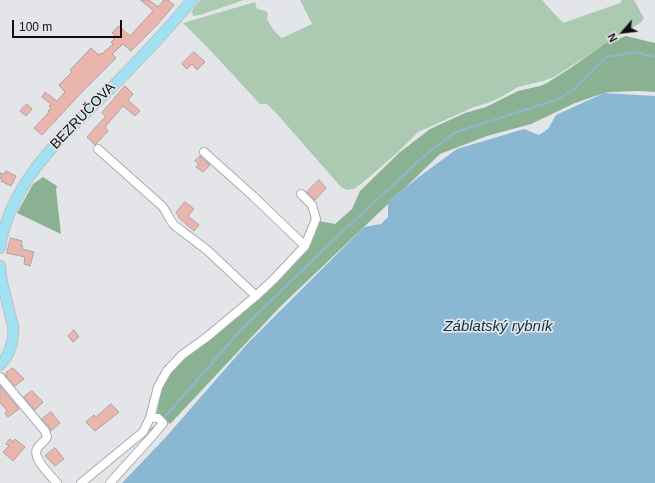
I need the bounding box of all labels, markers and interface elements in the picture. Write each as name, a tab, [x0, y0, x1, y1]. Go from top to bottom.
scale bar	[14, 12, 124, 38]
north arrow	[603, 12, 643, 52]
text: 100 m	[19, 20, 52, 34]
text: N	[605, 31, 620, 44]
street label: BEZRUČOVA	[47, 79, 119, 153]
water label: Záblatský rybník	[443, 318, 553, 336]

